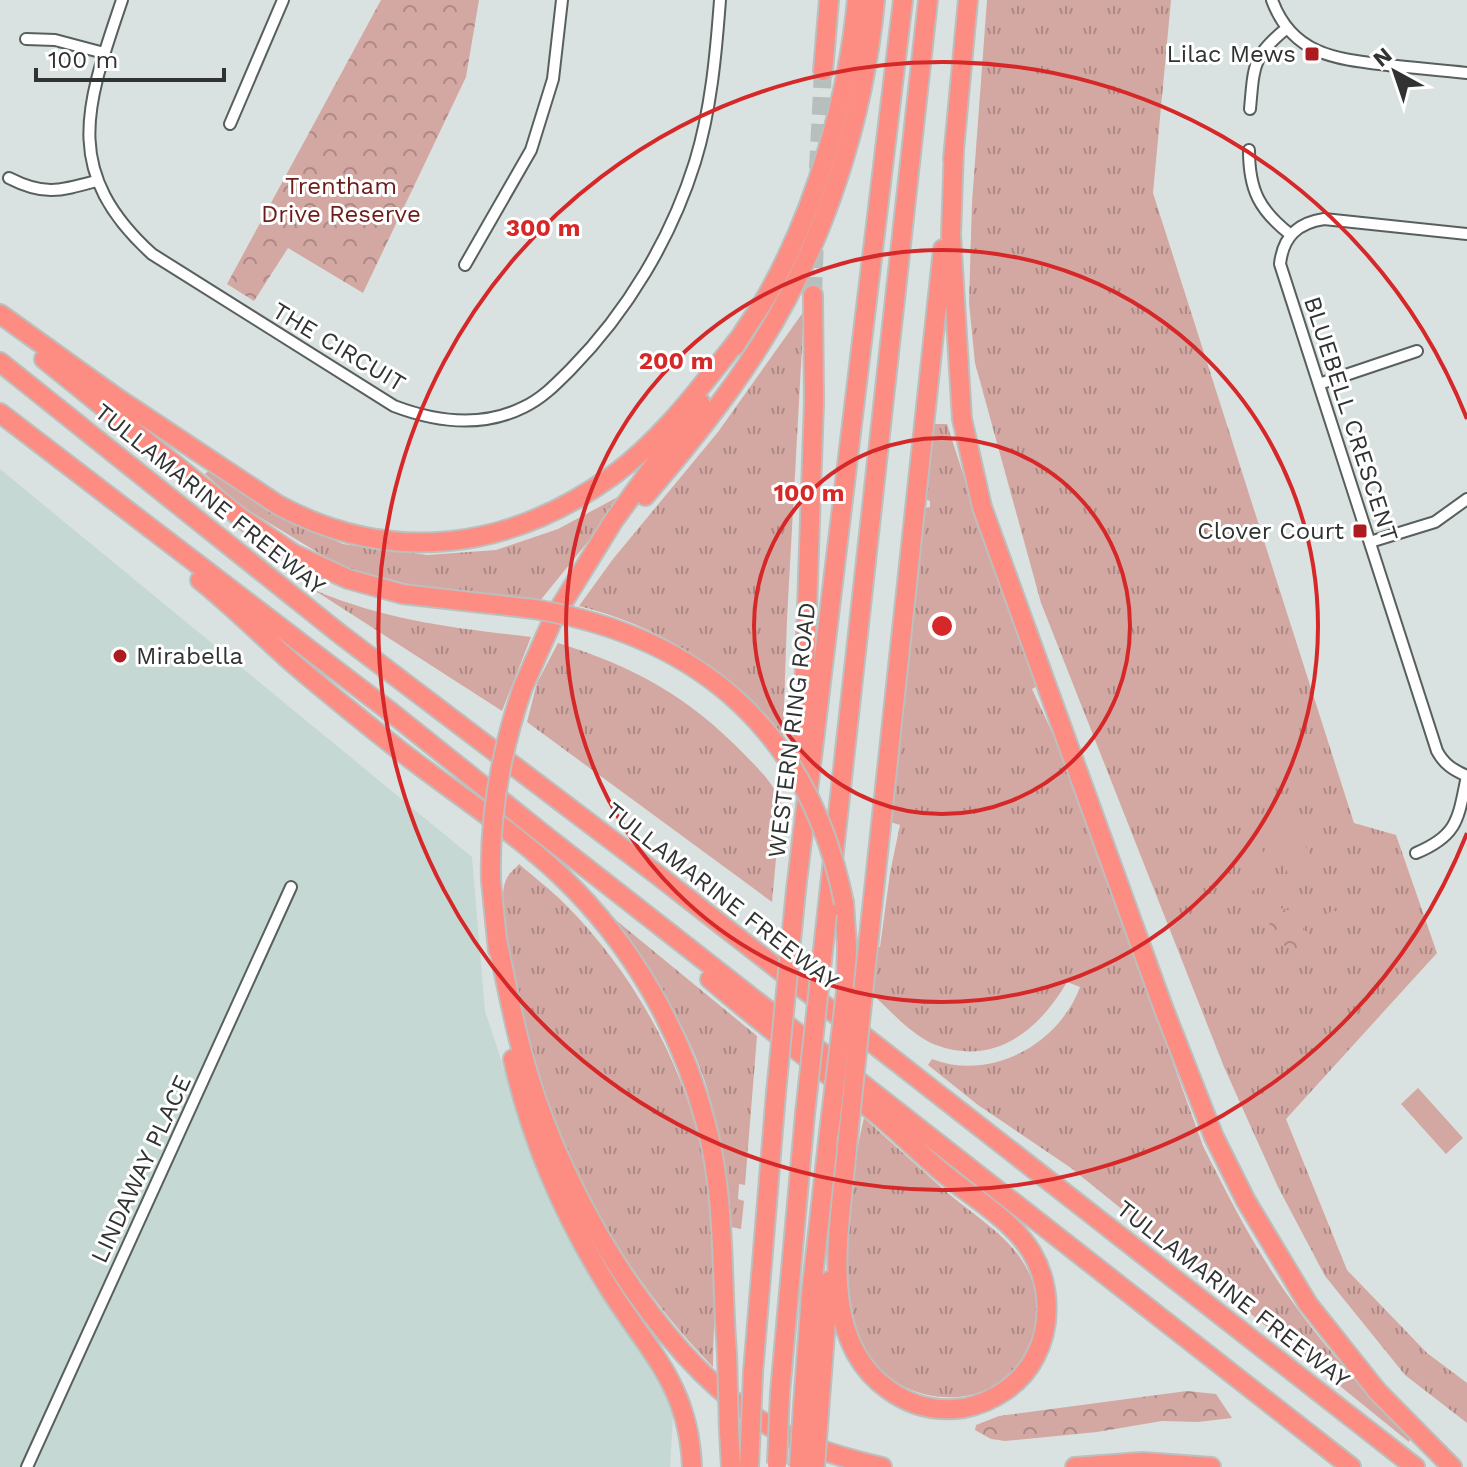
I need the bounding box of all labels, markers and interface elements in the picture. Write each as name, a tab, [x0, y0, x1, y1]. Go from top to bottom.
scale bar	[36, 32, 224, 82]
north arrow	[1355, 32, 1435, 112]
place label: Lilac Mews	[1166, 40, 1296, 68]
text: N	[1368, 42, 1397, 72]
marker: Lilac Mews	[1303, 45, 1321, 63]
text: 100 m	[48, 46, 118, 74]
park label: Trentham Drive Reserve	[261, 172, 421, 228]
text: 300 m	[506, 214, 580, 242]
street label: BLUEBELL CRESCENT	[1298, 293, 1404, 545]
street label: THE CIRCUIT	[267, 296, 411, 398]
text: 200 m	[639, 347, 713, 375]
street label: TULLAMARINE FREEWAY	[89, 398, 331, 601]
text: 100 m	[774, 479, 844, 507]
place label: Clover Court	[1197, 517, 1344, 545]
marker: Clover Court	[1351, 522, 1369, 540]
street label: WESTERN RING ROAD	[762, 601, 822, 859]
centre of rings	[928, 612, 956, 640]
place label: Mirabella	[136, 642, 243, 670]
marker: Mirabella	[111, 647, 129, 665]
street label: TULLAMARINE FREEWAY	[600, 796, 844, 996]
street label: LINDAWAY PLACE	[85, 1071, 197, 1267]
street label: TULLAMARINE FREEWAY	[1111, 1194, 1355, 1394]

